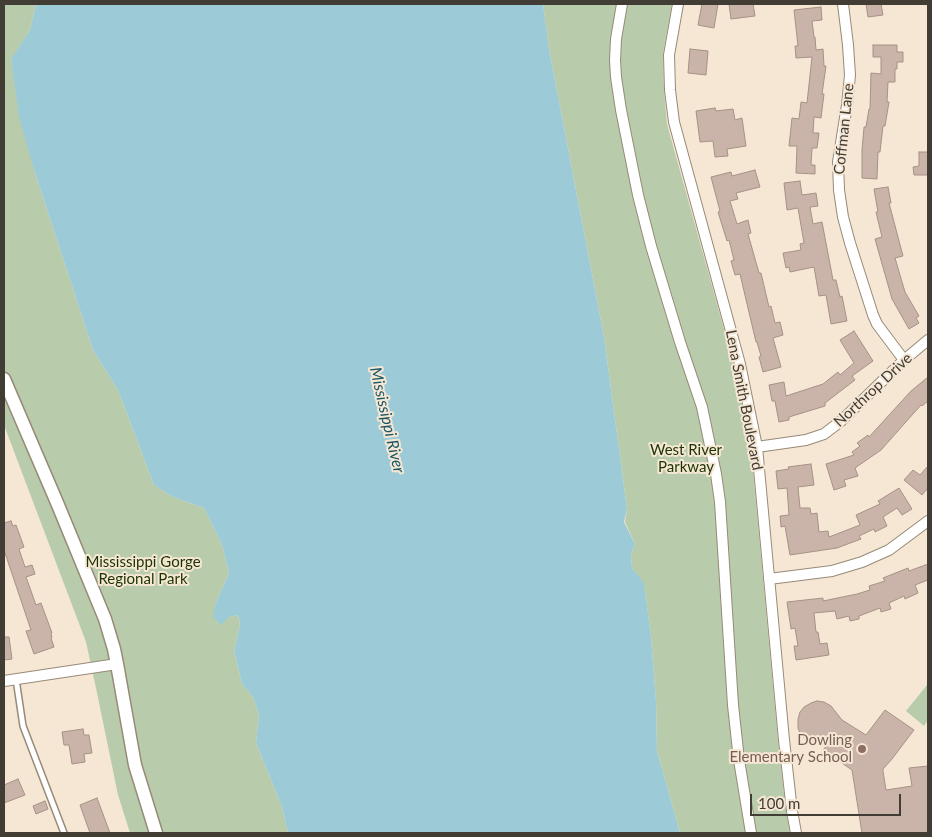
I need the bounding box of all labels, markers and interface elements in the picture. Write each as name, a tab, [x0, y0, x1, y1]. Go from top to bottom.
street label: Coffman Lane	[830, 82, 858, 176]
street label: Lena Smith Boulevard	[722, 328, 766, 472]
street label: Northrop Drive	[830, 349, 916, 431]
water label: Mississippi River	[365, 365, 409, 475]
park label: West River Parkway	[650, 441, 722, 476]
park label: Mississippi Gorge Regional Park	[85, 553, 201, 588]
place label: Dowling Elementary School	[729, 731, 852, 766]
marker: Dowling Elementary School	[856, 743, 868, 755]
scale bar	[752, 784, 903, 816]
text: 100 m	[758, 794, 800, 812]

